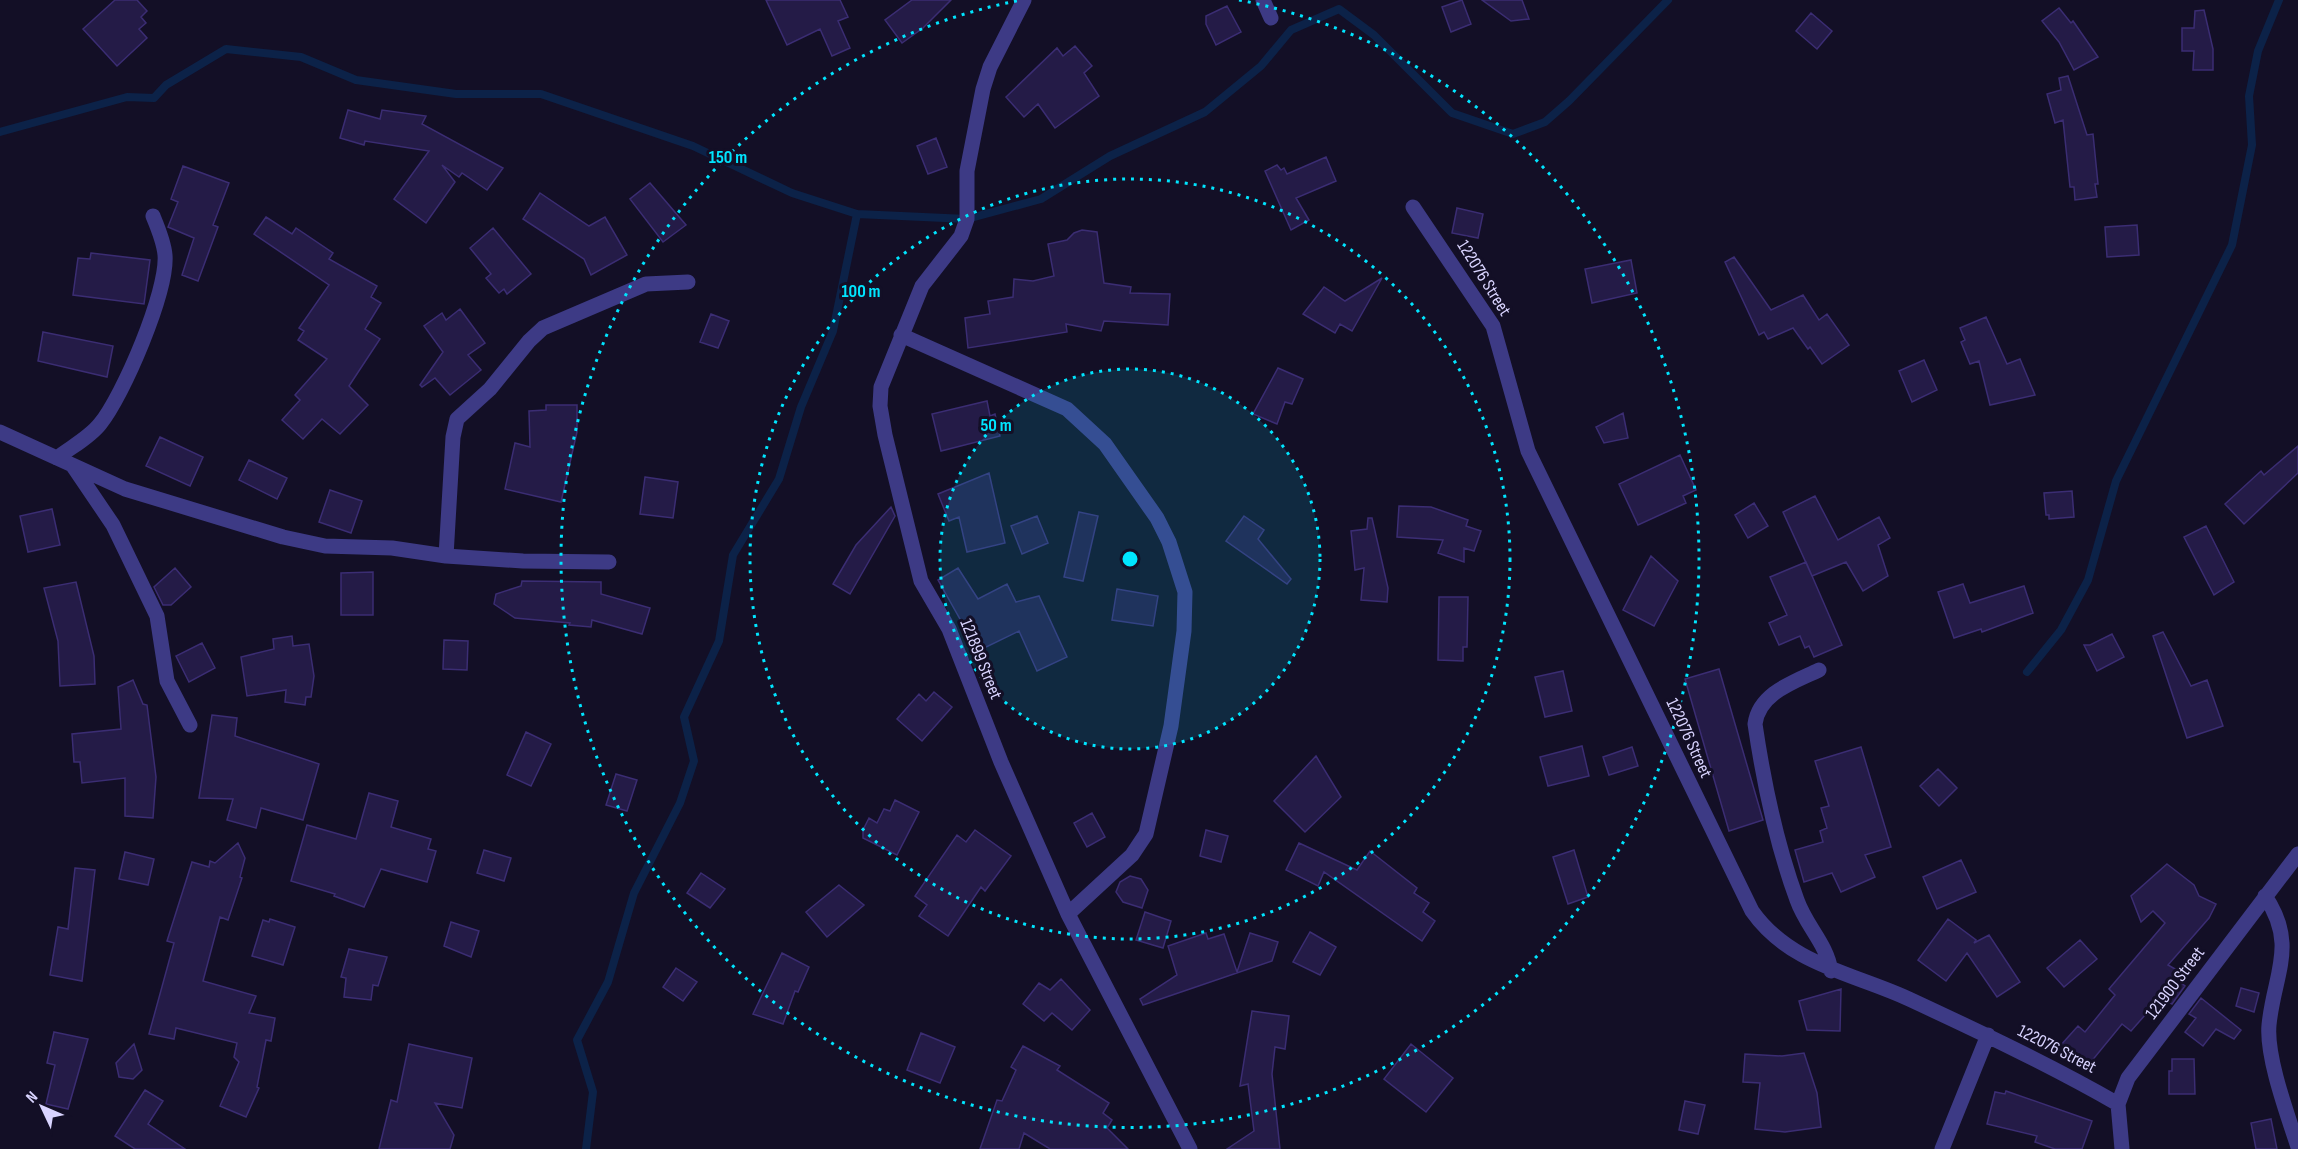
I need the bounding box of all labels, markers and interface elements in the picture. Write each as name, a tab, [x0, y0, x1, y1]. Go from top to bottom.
text: 150 m	[709, 147, 747, 168]
street label: 122076 Street	[1453, 236, 1516, 320]
text: 100 m	[842, 281, 881, 302]
text: 50 m	[980, 415, 1012, 436]
centre of rings	[1120, 549, 1140, 569]
street label: 121899 Street	[955, 616, 1007, 703]
street label: 122076 Street	[1661, 695, 1717, 782]
street label: 121900 Street	[2141, 942, 2209, 1023]
street label: 122076 Street	[2014, 1020, 2100, 1078]
north arrow	[12, 1077, 72, 1137]
text: N	[22, 1088, 42, 1107]

